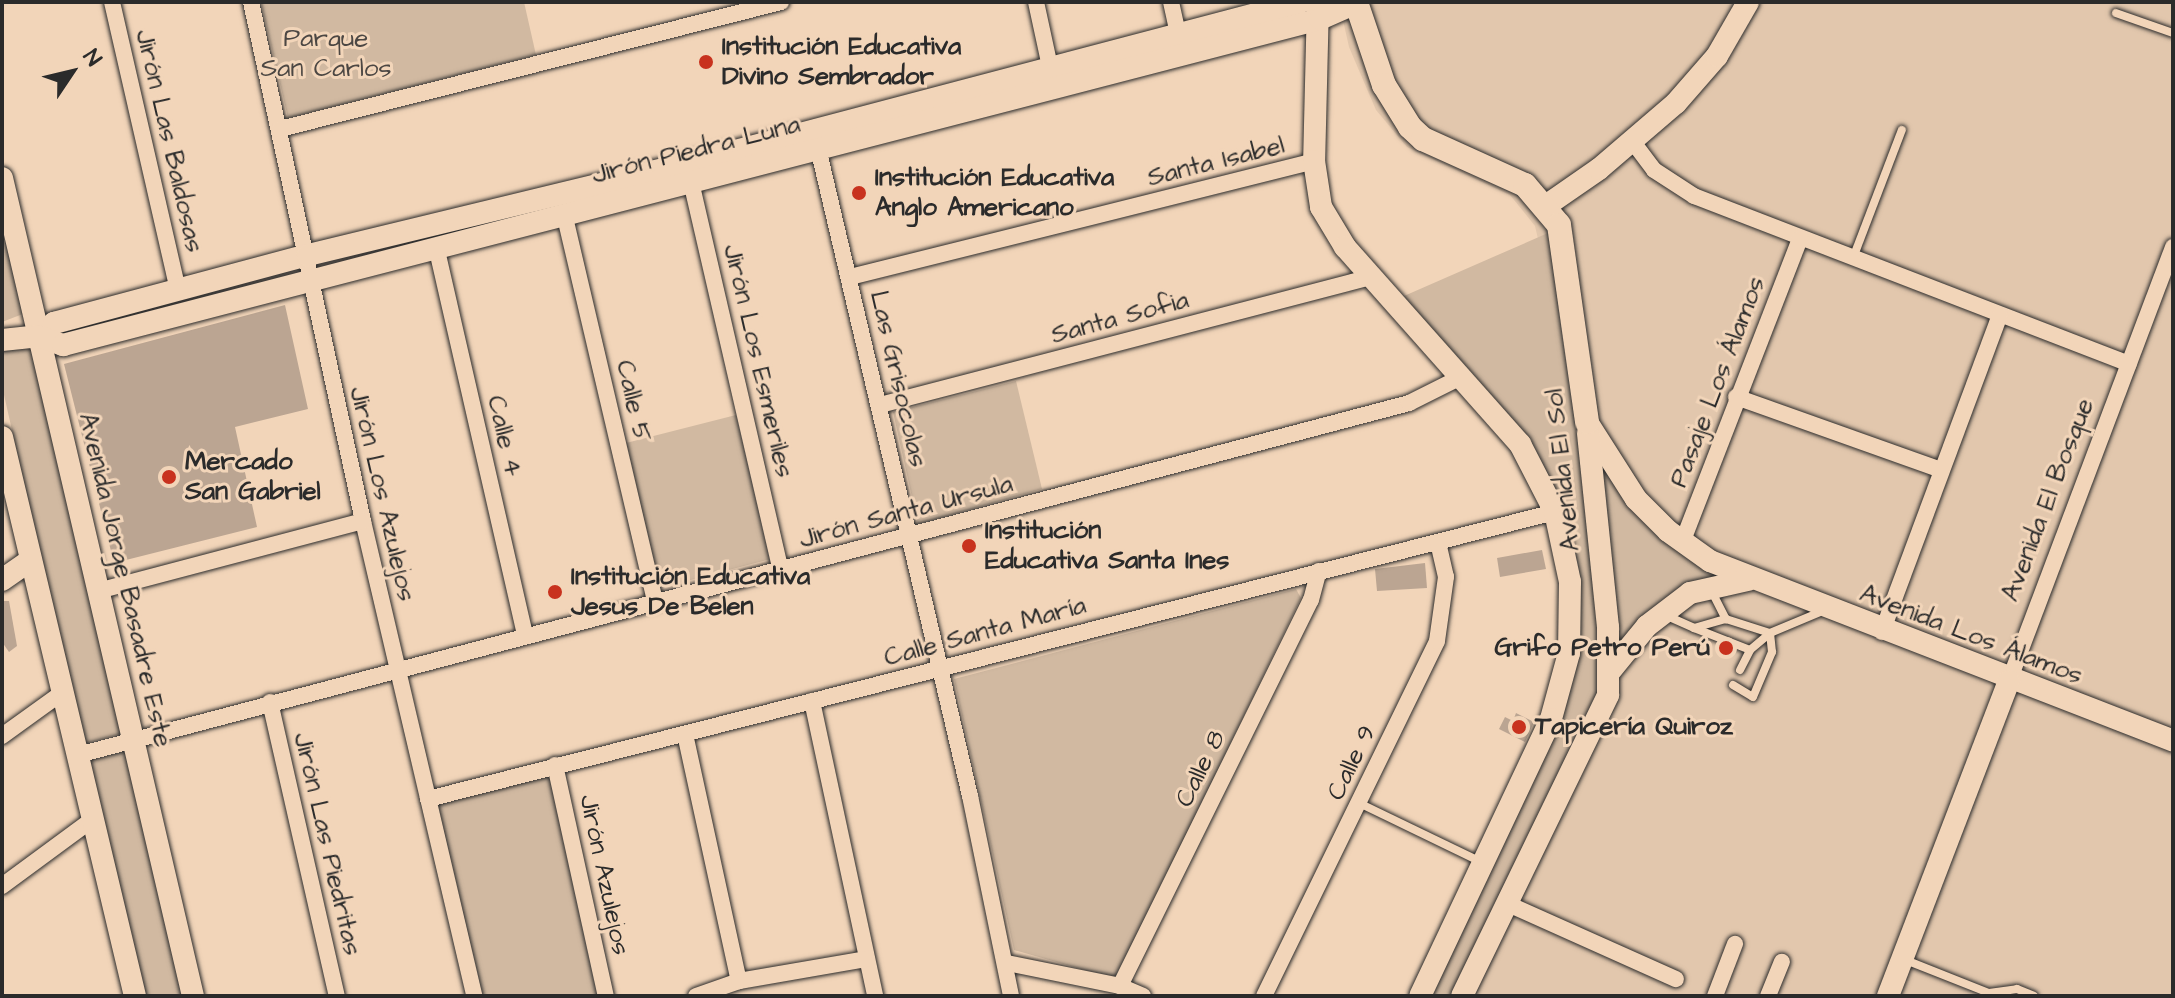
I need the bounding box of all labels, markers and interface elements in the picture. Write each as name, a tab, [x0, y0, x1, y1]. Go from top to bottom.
park label: Parque San Carlos	[260, 23, 392, 84]
street label: Jirón Las Baldosas	[128, 26, 210, 256]
place label: Institución Educativa Divino Sembrador	[722, 31, 961, 92]
north arrow	[32, 32, 112, 112]
text: N	[75, 43, 109, 72]
marker: Institución Educativa Divino Sembrador	[697, 53, 715, 71]
street label: Jirón Piedra Luna	[589, 109, 803, 191]
street label: Santa Isabel	[1144, 130, 1288, 194]
place label: Institución Educativa Anglo Americano	[875, 162, 1114, 224]
marker: Institución Educativa Anglo Americano	[850, 184, 868, 202]
street label: Jirón Los Esmeriles	[716, 241, 800, 481]
street label: Pasaje Los Álamos	[1663, 272, 1773, 492]
street label: Santa Sofia	[1048, 285, 1192, 351]
street label: Las Grisocolas	[863, 288, 933, 470]
street label: Calle 5	[608, 357, 658, 445]
street label: Jirón Los Azulejos	[342, 384, 422, 604]
street label: Avenida El Sol	[1539, 387, 1587, 553]
street label: Calle 4	[480, 393, 528, 479]
street label: Avenida El Bosque	[1995, 394, 2101, 606]
street label: Avenida Jorge Basadre Este	[71, 410, 179, 750]
place label: Mercado San Gabriel	[185, 446, 321, 508]
marker: Mercado San Gabriel	[160, 468, 178, 486]
street label: Jirón Santa Ursula	[796, 469, 1016, 555]
place label: Institución Educativa Santa Ines	[985, 515, 1229, 576]
marker: Institución Educativa Santa Ines	[960, 537, 978, 555]
place label: Institución Educativa Jesus De Belen	[571, 561, 810, 622]
street label: Avenida Los Álamos	[1855, 578, 2087, 692]
marker: Institución Educativa Jesus De Belen	[546, 583, 564, 601]
street label: Calle Santa María	[881, 590, 1089, 674]
place label: Grifo Petro Perú	[1495, 632, 1710, 664]
marker: Grifo Petro Perú	[1717, 639, 1735, 657]
place label: Tapicería Quiroz	[1535, 711, 1733, 743]
marker: Tapicería Quiroz	[1510, 718, 1528, 736]
street label: Calle 9	[1321, 721, 1383, 805]
street label: Calle 8	[1169, 726, 1233, 812]
street label: Jirón Las Piedritas	[286, 730, 368, 958]
street label: Jirón Azulejos	[572, 792, 636, 958]

